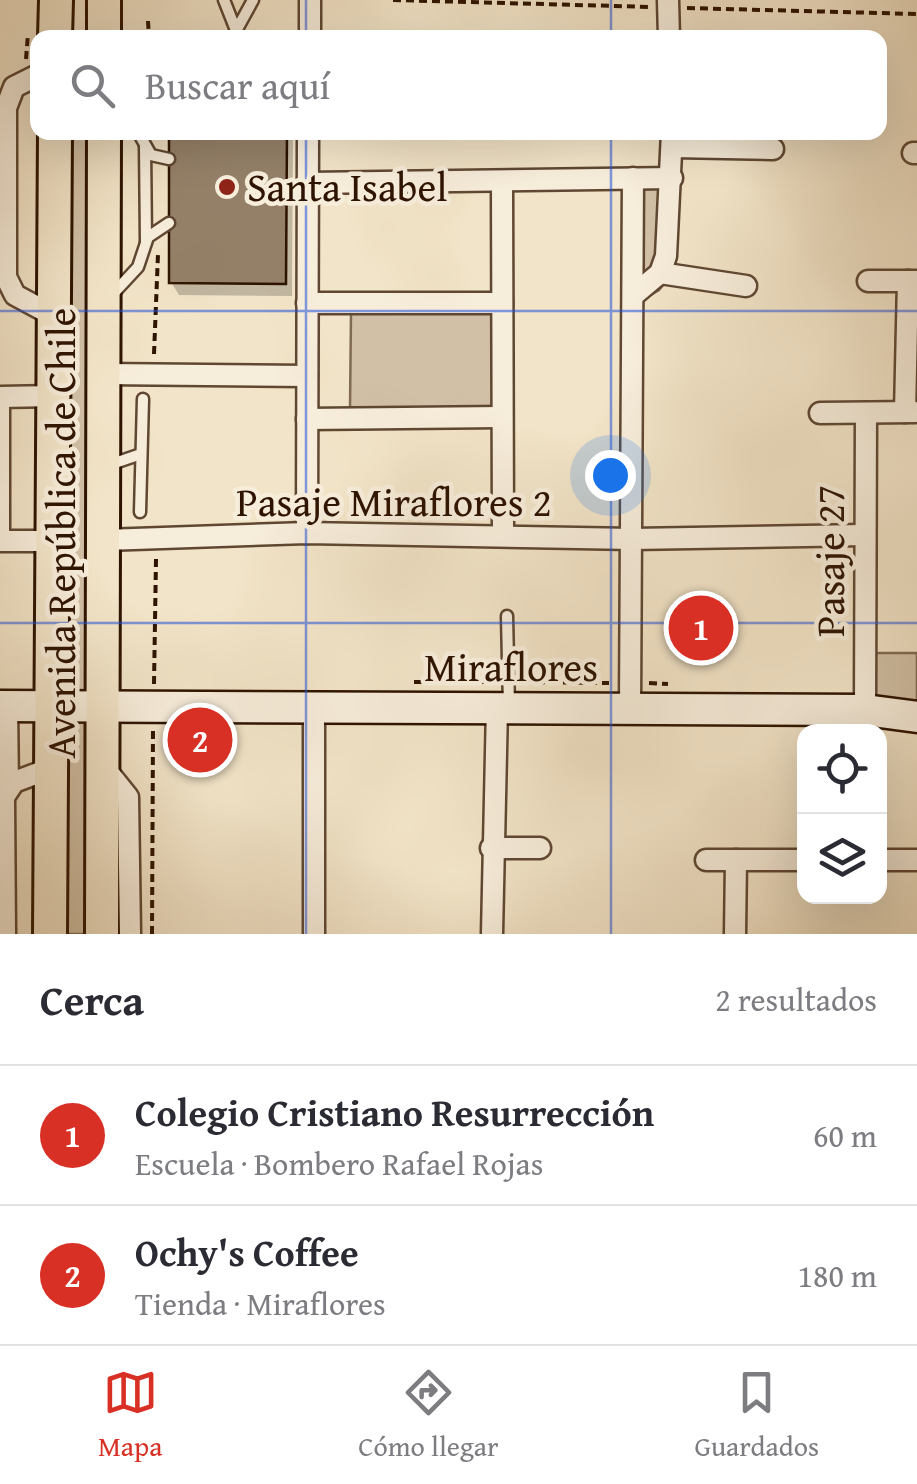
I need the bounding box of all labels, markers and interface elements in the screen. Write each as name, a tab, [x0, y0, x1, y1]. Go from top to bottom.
search box	[30, 30, 887, 140]
text: Buscar aquí	[145, 57, 330, 113]
icon: search	[65, 58, 120, 113]
place label: Santa Isabel	[247, 157, 448, 216]
marker: Santa Isabel	[216, 176, 238, 198]
street label: Avenida República de Chile	[31, 308, 90, 758]
your location	[585, 450, 636, 501]
street label: Pasaje Miraflores 2	[236, 472, 552, 531]
street label: Pasaje 27	[800, 485, 859, 637]
pin: 1	[668, 590, 734, 666]
street label: Miraflores	[424, 637, 598, 696]
pin: 2	[168, 702, 232, 778]
map controls	[797, 724, 887, 904]
button: locate	[797, 724, 887, 814]
button: layers	[797, 814, 887, 904]
text: Cerca	[40, 969, 144, 1030]
text: 2 resultados	[715, 976, 877, 1023]
text: Colegio Cristiano Resurrección	[135, 1084, 654, 1140]
text: 1	[64, 1112, 81, 1159]
text: 60 m	[813, 1112, 877, 1159]
text: Escuela · Bombero Rafael Rojas	[135, 1140, 543, 1187]
text: Ochy's Coffee	[135, 1224, 359, 1280]
text: 2	[64, 1252, 81, 1299]
text: 180 m	[798, 1252, 877, 1299]
text: Tienda · Miraflores	[135, 1280, 386, 1327]
tab: Mapa	[98, 1365, 162, 1466]
tab: Cómo llegar	[358, 1365, 499, 1466]
tab: Guardados	[694, 1365, 819, 1466]

